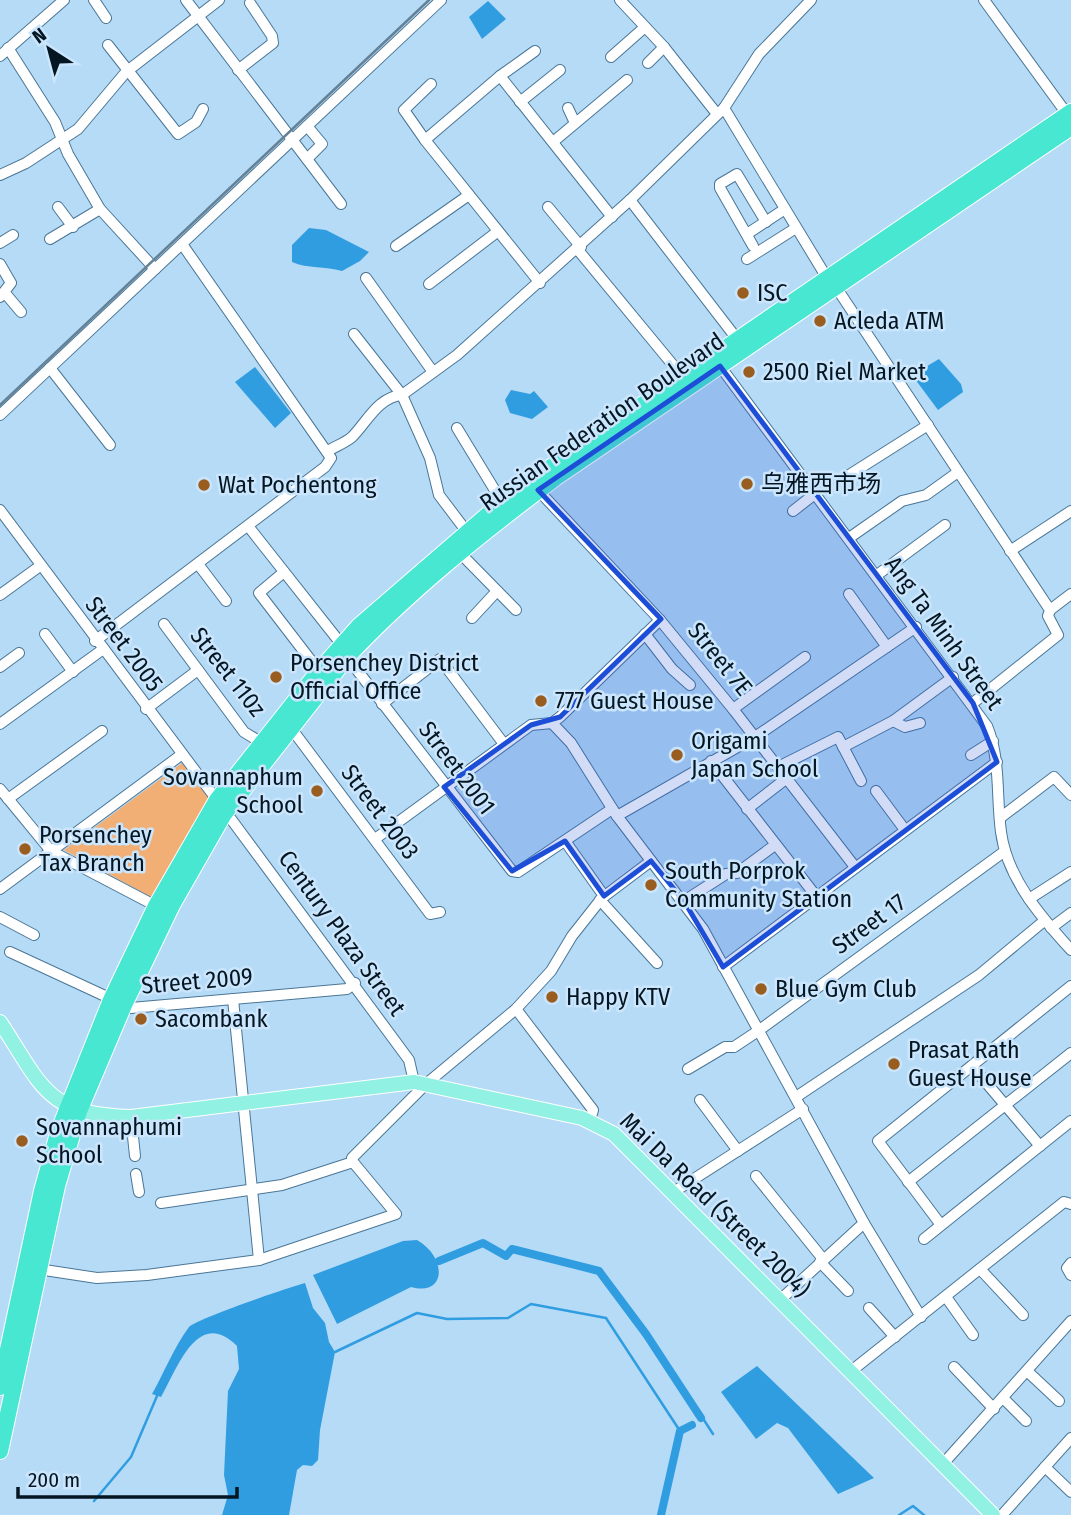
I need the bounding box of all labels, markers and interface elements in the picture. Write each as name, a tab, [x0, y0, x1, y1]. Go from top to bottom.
north arrow	[14, 14, 84, 84]
text: N	[28, 23, 51, 48]
place label: ISC	[757, 279, 787, 307]
marker: ISC	[735, 285, 751, 301]
place label: Acleda ATM	[834, 307, 944, 335]
marker: Acleda ATM	[812, 313, 828, 329]
street label: Russian Federation Boulevard	[475, 327, 729, 517]
place label: 2500 Riel Market	[763, 358, 926, 386]
marker: 2500 Riel Market	[741, 364, 757, 380]
place label: 乌雅西市场	[761, 470, 881, 498]
place label: Wat Pochentong	[218, 471, 377, 499]
marker: 乌雅西市场	[739, 476, 755, 492]
marker: Wat Pochentong	[196, 477, 212, 493]
street label: Ang Ta Minh Street	[879, 551, 1009, 715]
street label: Street 2005	[79, 591, 169, 697]
street label: Street 7E	[682, 617, 758, 701]
street label: Street 110z	[185, 622, 271, 722]
place label: Porsenchey District Official Office	[290, 649, 479, 705]
marker: Porsenchey District Official Office	[268, 669, 284, 685]
place label: 777 Guest House	[555, 687, 714, 715]
marker: 777 Guest House	[533, 693, 549, 709]
street label: Street 2001	[413, 716, 501, 820]
place label: Origami Japan School	[691, 727, 818, 783]
marker: Origami Japan School	[669, 747, 685, 763]
street label: Street 2003	[335, 759, 425, 865]
place label: Sovannaphum School	[163, 763, 303, 819]
marker: Sovannaphum School	[309, 783, 325, 799]
place label: Porsenchey Tax Branch	[39, 821, 152, 877]
marker: Porsenchey Tax Branch	[17, 841, 33, 857]
street label: Century Plaza Street	[273, 845, 411, 1021]
place label: South Porprok Community Station	[665, 857, 852, 913]
marker: South Porprok Community Station	[643, 877, 659, 893]
street label: Street 17	[827, 888, 911, 960]
street label: Street 2009	[140, 962, 254, 1000]
place label: Blue Gym Club	[775, 975, 917, 1003]
marker: Blue Gym Club	[753, 981, 769, 997]
place label: Happy KTV	[566, 983, 671, 1011]
marker: Happy KTV	[544, 989, 560, 1005]
place label: Sacombank	[155, 1005, 269, 1033]
marker: Sacombank	[133, 1011, 149, 1027]
place label: Prasat Rath Guest House	[908, 1036, 1032, 1092]
marker: Prasat Rath Guest House	[886, 1056, 902, 1072]
street label: Mai Da Road (Street 2004)	[614, 1107, 816, 1303]
place label: Sovannaphumi School	[36, 1113, 182, 1169]
marker: Sovannaphumi School	[14, 1133, 30, 1149]
scale bar	[18, 1456, 236, 1500]
text: 200 m	[28, 1467, 80, 1493]

